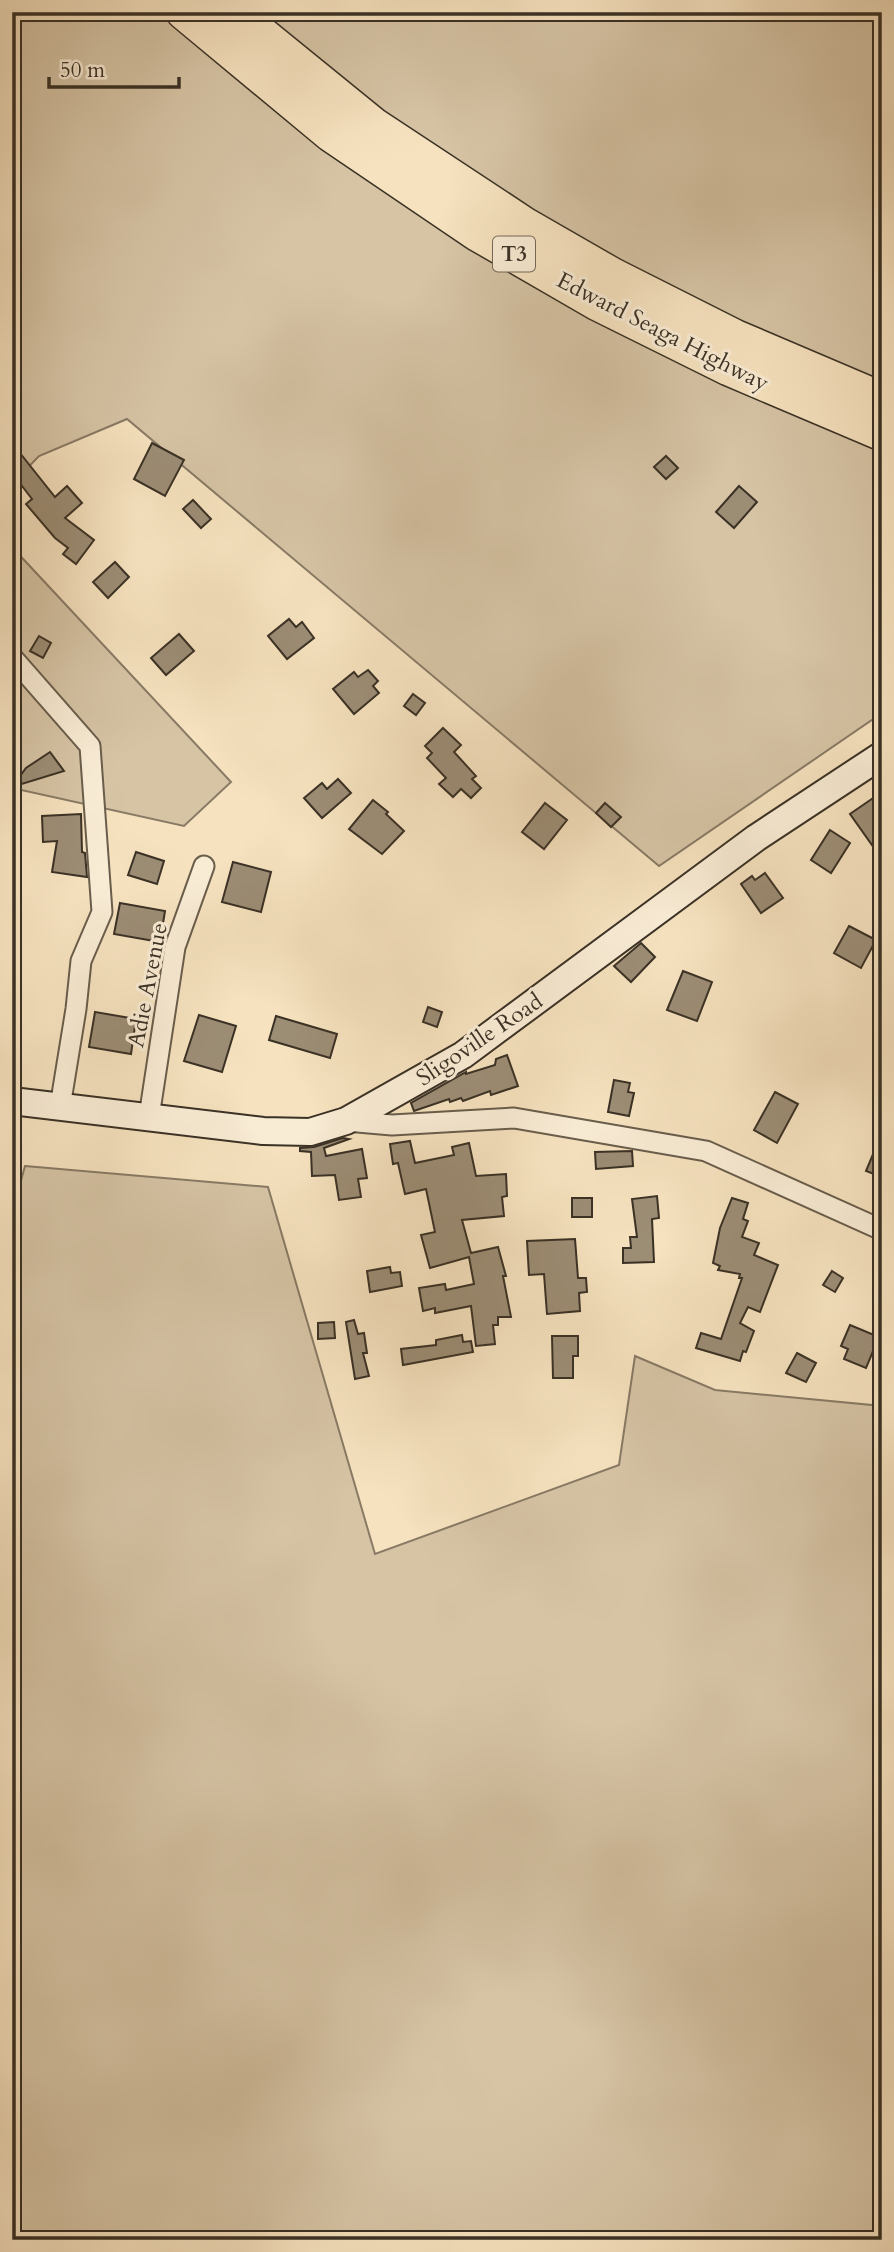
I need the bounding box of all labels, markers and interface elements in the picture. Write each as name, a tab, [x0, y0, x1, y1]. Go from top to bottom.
scale bar	[49, 46, 178, 90]
text: 50 m	[60, 56, 105, 85]
road number: T3	[493, 236, 535, 272]
street label: Edward Seaga Highway	[551, 264, 774, 398]
street label: Adie Avenue	[120, 920, 175, 1050]
street label: Sligoville Road	[410, 985, 549, 1093]

